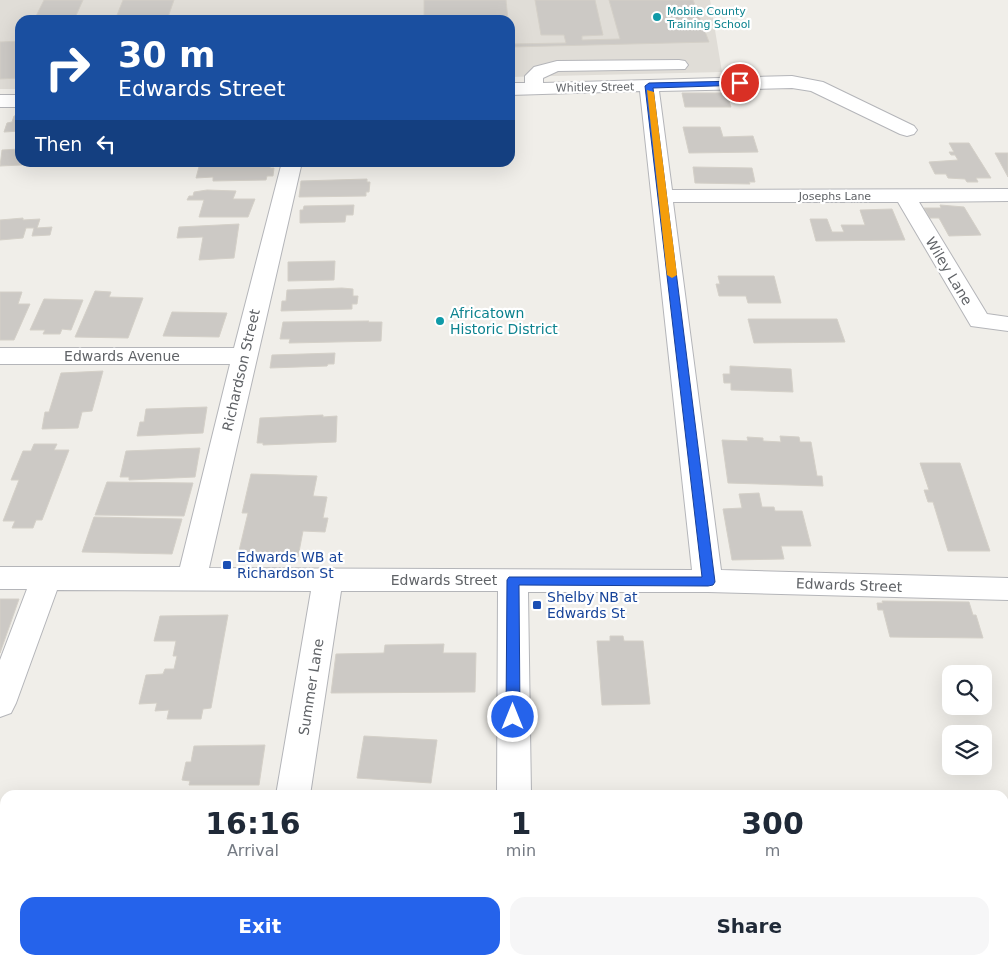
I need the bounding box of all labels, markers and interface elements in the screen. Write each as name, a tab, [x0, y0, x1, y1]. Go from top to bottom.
place label: Mobile County Training School	[666, 5, 750, 31]
marker: Mobile County Training School	[651, 11, 663, 23]
icon: right	[35, 35, 100, 100]
text: 30 m	[118, 35, 215, 75]
pin	[719, 62, 761, 104]
icon: arrive	[726, 69, 754, 97]
text: Edwards Street	[118, 76, 285, 101]
street label: Whitley Street	[556, 80, 635, 95]
icon: left	[92, 130, 120, 158]
text: Then	[35, 133, 82, 155]
street label: Josephs Lane	[798, 190, 871, 203]
street label: Wiley Lane	[922, 234, 976, 308]
place label: Africatown Historic District	[450, 305, 558, 337]
street label: Richardson Street	[219, 307, 263, 433]
marker: Africatown Historic District	[434, 315, 446, 327]
street label: Edwards Avenue	[64, 348, 180, 364]
place label: Edwards WB at Richardson St	[237, 549, 343, 581]
marker: Edwards WB at Richardson St	[221, 559, 233, 571]
street label: Edwards Street	[391, 572, 498, 588]
street label: Edwards Street	[796, 575, 903, 595]
place label: Shelby NB at Edwards St	[547, 589, 638, 621]
marker: Shelby NB at Edwards St	[531, 599, 543, 611]
street label: Summer Lane	[295, 637, 327, 737]
map controls	[942, 665, 992, 775]
button: search	[942, 665, 992, 715]
position arrow	[486, 690, 538, 742]
button: layers	[942, 725, 992, 775]
text: 16:16	[205, 806, 301, 841]
text: 1	[510, 806, 531, 841]
text: 300	[741, 806, 804, 841]
text: Arrival	[227, 841, 279, 860]
text: min	[506, 841, 536, 860]
text: m	[765, 841, 780, 860]
button: Exit	[20, 897, 500, 955]
button: Share	[510, 897, 989, 955]

